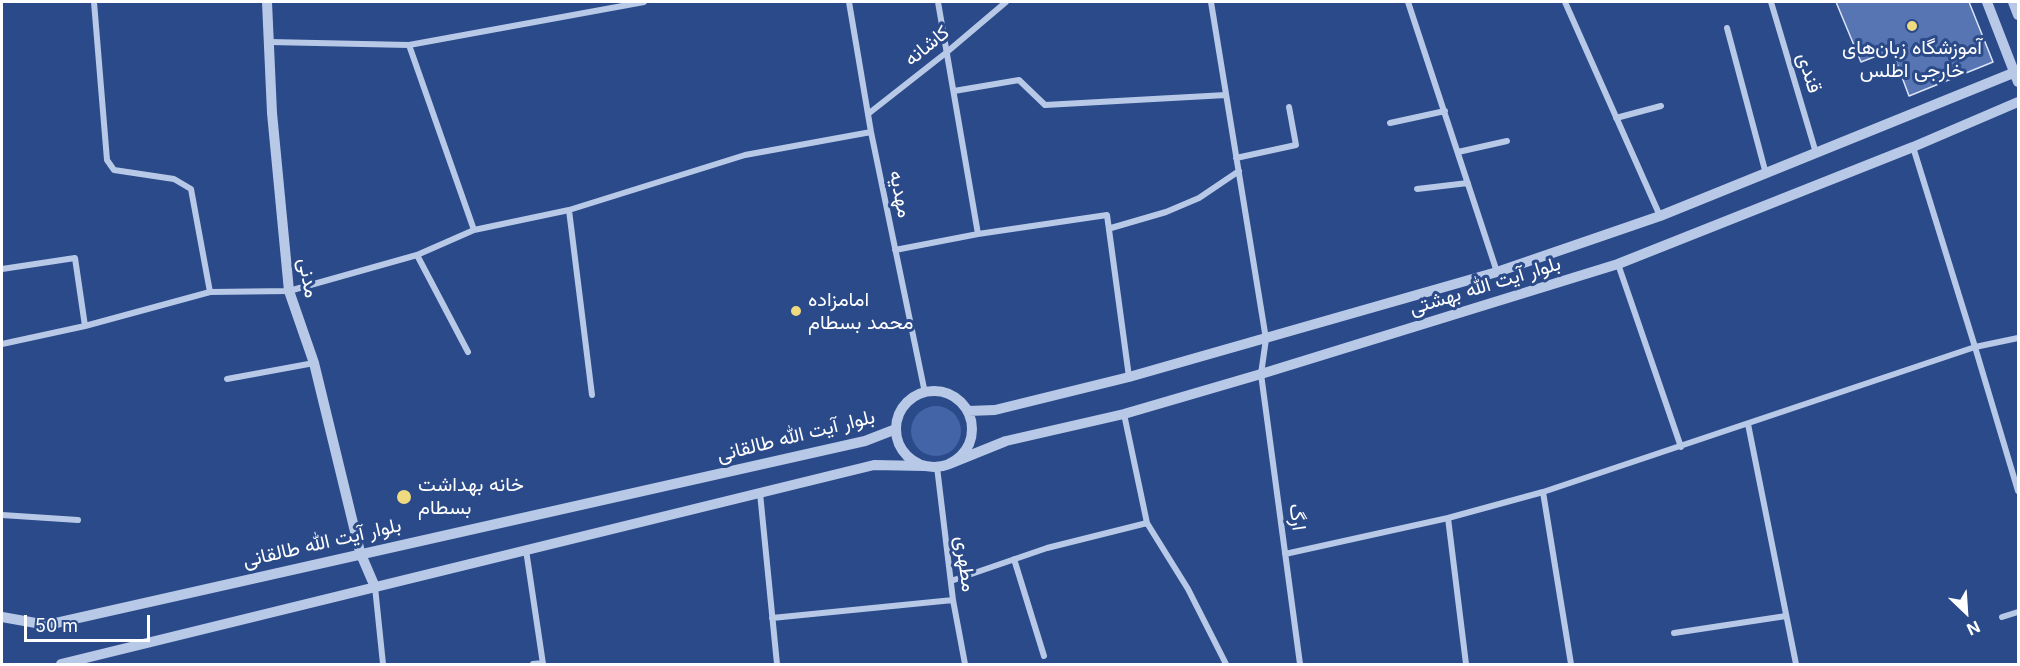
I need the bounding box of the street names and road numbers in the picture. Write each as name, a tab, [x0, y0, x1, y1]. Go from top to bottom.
street label: کاشانه	[900, 21, 954, 71]
street label: قندی	[1792, 50, 1826, 96]
street label: مهدیه	[884, 168, 916, 220]
street label: بلوار آیت الله بهشتی	[1406, 252, 1564, 320]
street label: مدنی	[293, 256, 323, 300]
street label: بلوار آیت الله طالقانی	[714, 405, 878, 467]
street label: ارگ	[1283, 502, 1311, 532]
street label: بلوار آیت الله طالقانی	[240, 513, 404, 573]
street label: مطهری	[950, 535, 980, 593]

